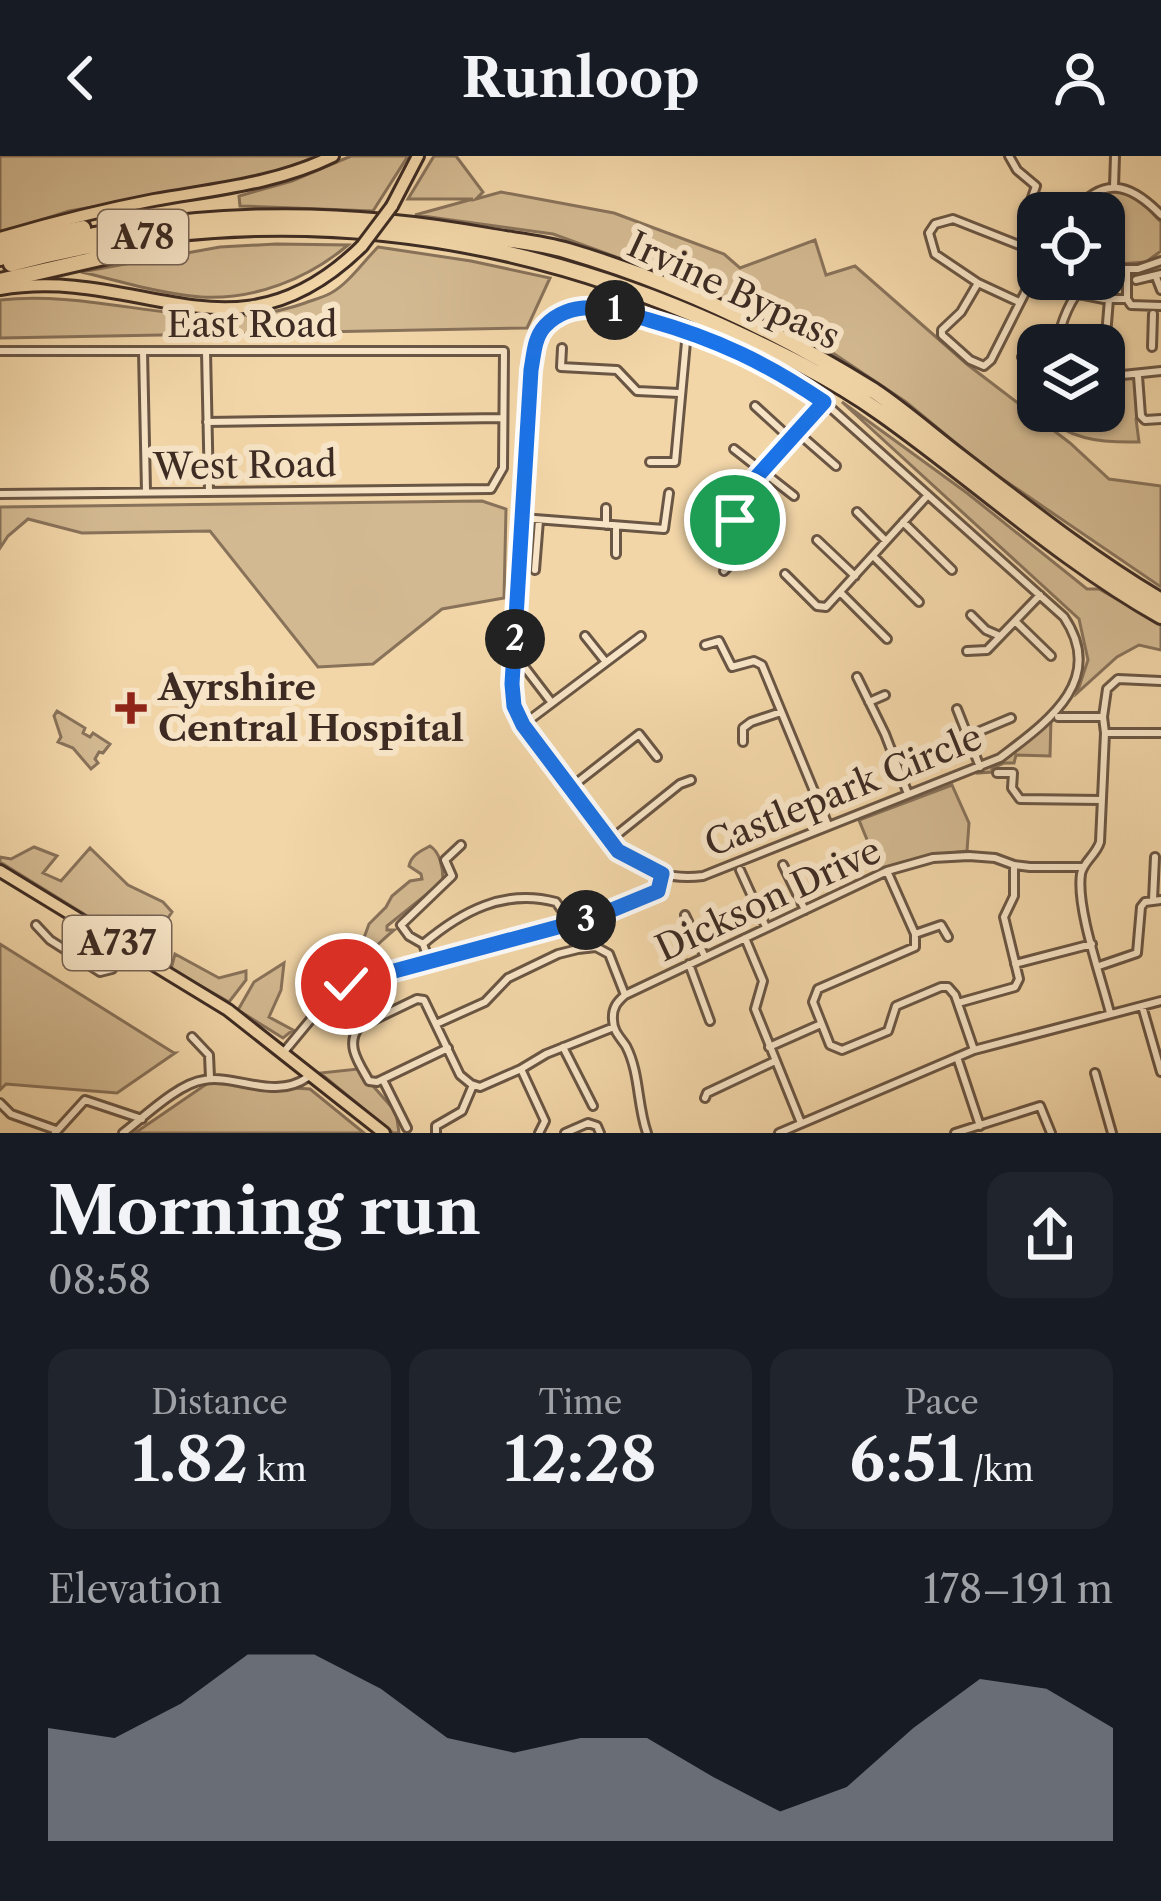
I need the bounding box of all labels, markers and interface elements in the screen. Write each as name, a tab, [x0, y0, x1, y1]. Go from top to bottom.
icon: back	[48, 45, 114, 111]
text: Runloop	[461, 45, 700, 111]
icon: person	[1047, 45, 1113, 111]
map controls	[1017, 192, 1125, 432]
button: locate	[1017, 192, 1125, 300]
road number: A78	[98, 210, 188, 264]
street label: Irvine Bypass	[621, 222, 847, 358]
pin: 1	[585, 280, 645, 340]
text: 1	[608, 289, 622, 330]
street label: East Road	[167, 302, 337, 346]
button: layers	[1017, 324, 1125, 432]
street label: West Road	[152, 441, 337, 489]
pin	[684, 469, 786, 571]
icon: arrive	[702, 487, 768, 553]
pin: 2	[485, 609, 545, 669]
text: 2	[505, 618, 525, 659]
place label: Ayrshire Central Hospital	[157, 665, 464, 750]
marker: Ayrshire Central Hospital	[115, 692, 147, 724]
street label: Castlepark Circle	[698, 714, 988, 866]
street label: Dickson Drive	[648, 828, 888, 970]
pin: 3	[556, 890, 616, 950]
text: 3	[577, 899, 595, 940]
road number: A737	[63, 916, 171, 970]
pin	[295, 933, 397, 1035]
icon: check	[313, 951, 379, 1017]
text: Morning run	[48, 1170, 481, 1251]
button: share	[987, 1172, 1113, 1298]
text: 08:58	[48, 1256, 151, 1304]
text: Distance	[151, 1382, 288, 1423]
text: Time	[539, 1382, 622, 1423]
text: Pace	[904, 1382, 979, 1423]
text: 1.82	[132, 1423, 248, 1497]
text: 12:28	[504, 1423, 657, 1497]
text: 6:51	[849, 1423, 963, 1497]
text: km	[248, 1449, 307, 1490]
text: /km	[963, 1449, 1034, 1490]
text: Elevation	[48, 1565, 222, 1613]
text: 178–191 m	[923, 1565, 1113, 1613]

